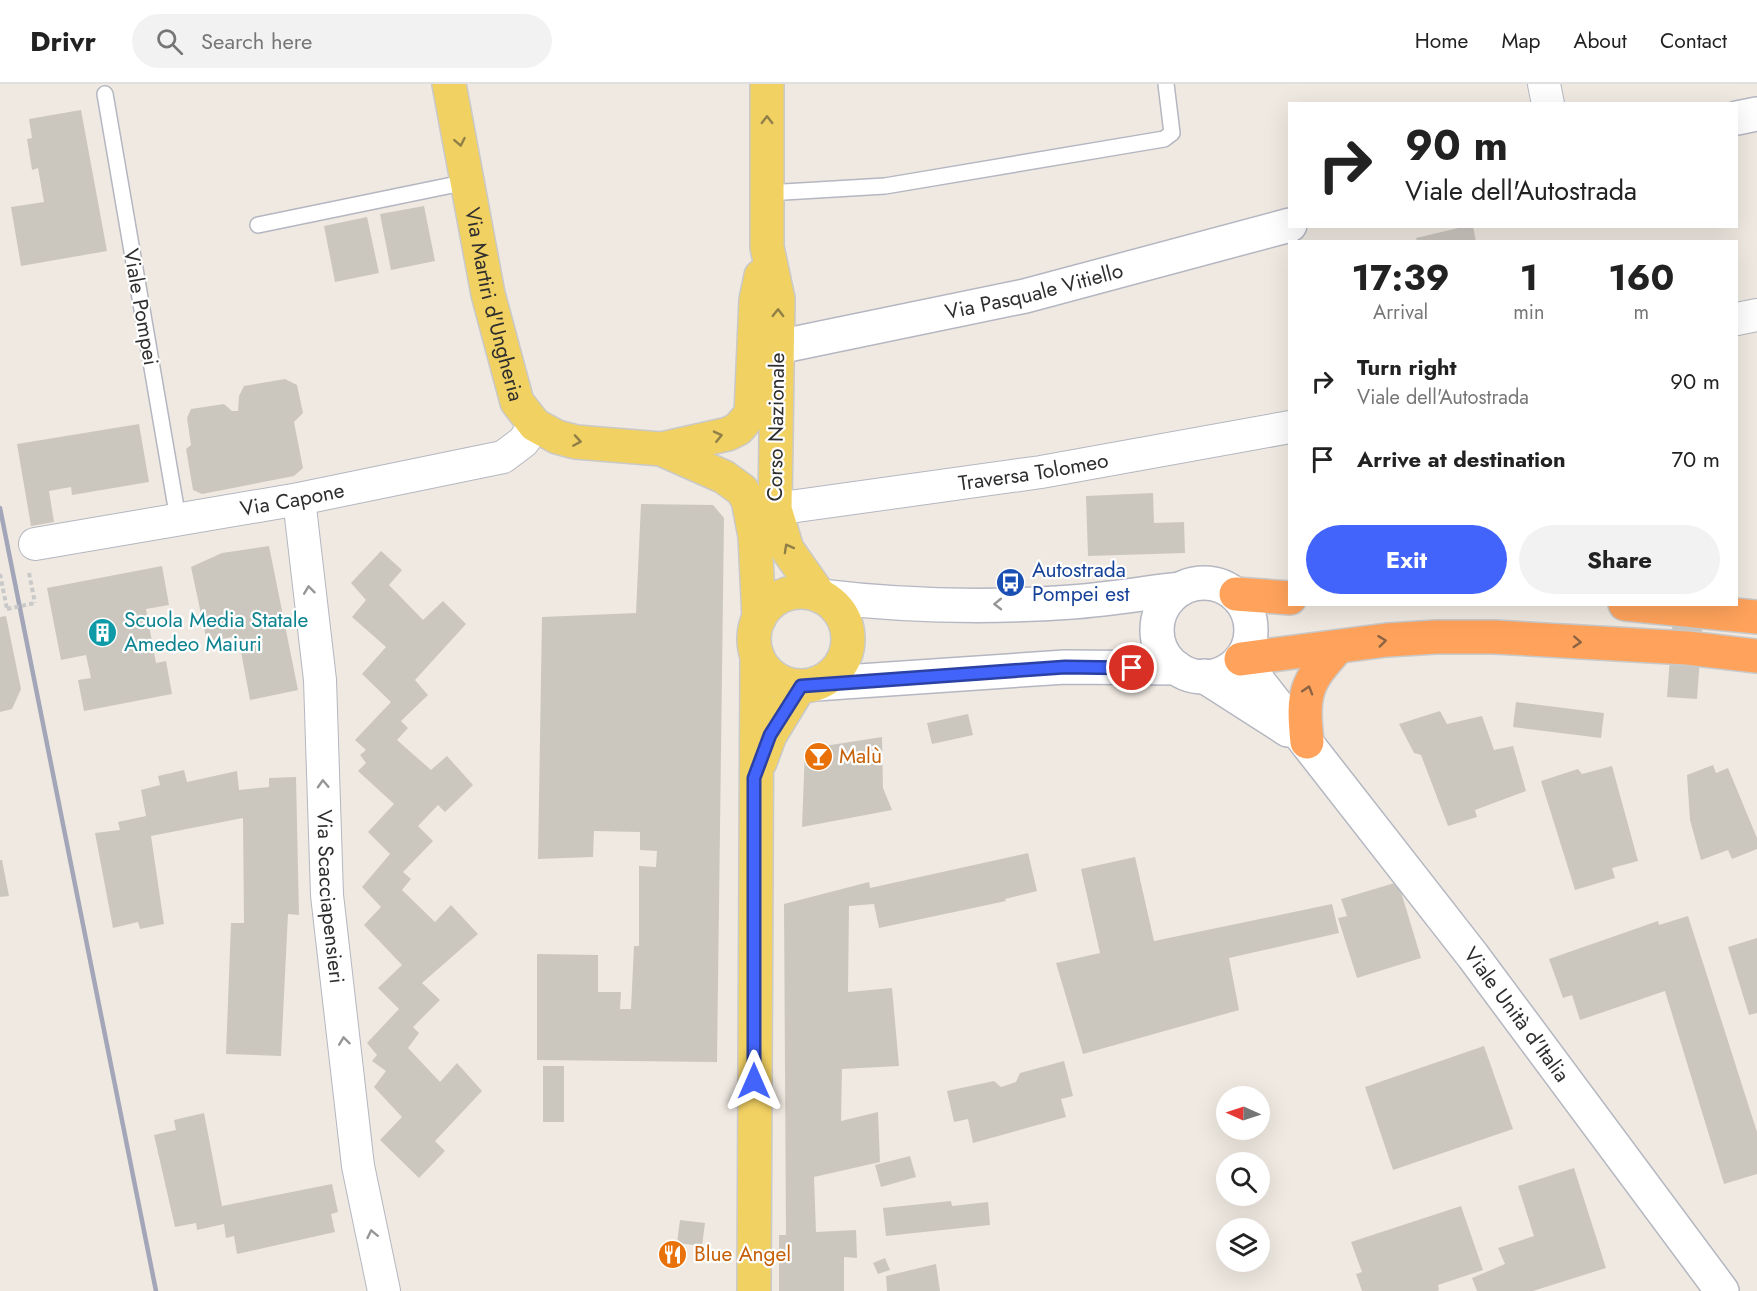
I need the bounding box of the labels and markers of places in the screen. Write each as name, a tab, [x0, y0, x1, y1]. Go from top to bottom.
place label: Autostrada Pompei est	[1032, 555, 1130, 609]
bus stop icon: Autostrada Pompei est	[995, 566, 1027, 598]
place label: Scuola Media Statale Amedeo Maiuri	[124, 605, 309, 659]
building icon: Scuola Media Statale Amedeo Maiuri	[87, 616, 119, 648]
pin	[1106, 642, 1157, 693]
bar icon: Malù	[802, 740, 834, 772]
place label: Malù	[839, 741, 882, 771]
restaurant icon: Blue Angel	[657, 1238, 689, 1270]
place label: Blue Angel	[694, 1239, 791, 1269]

